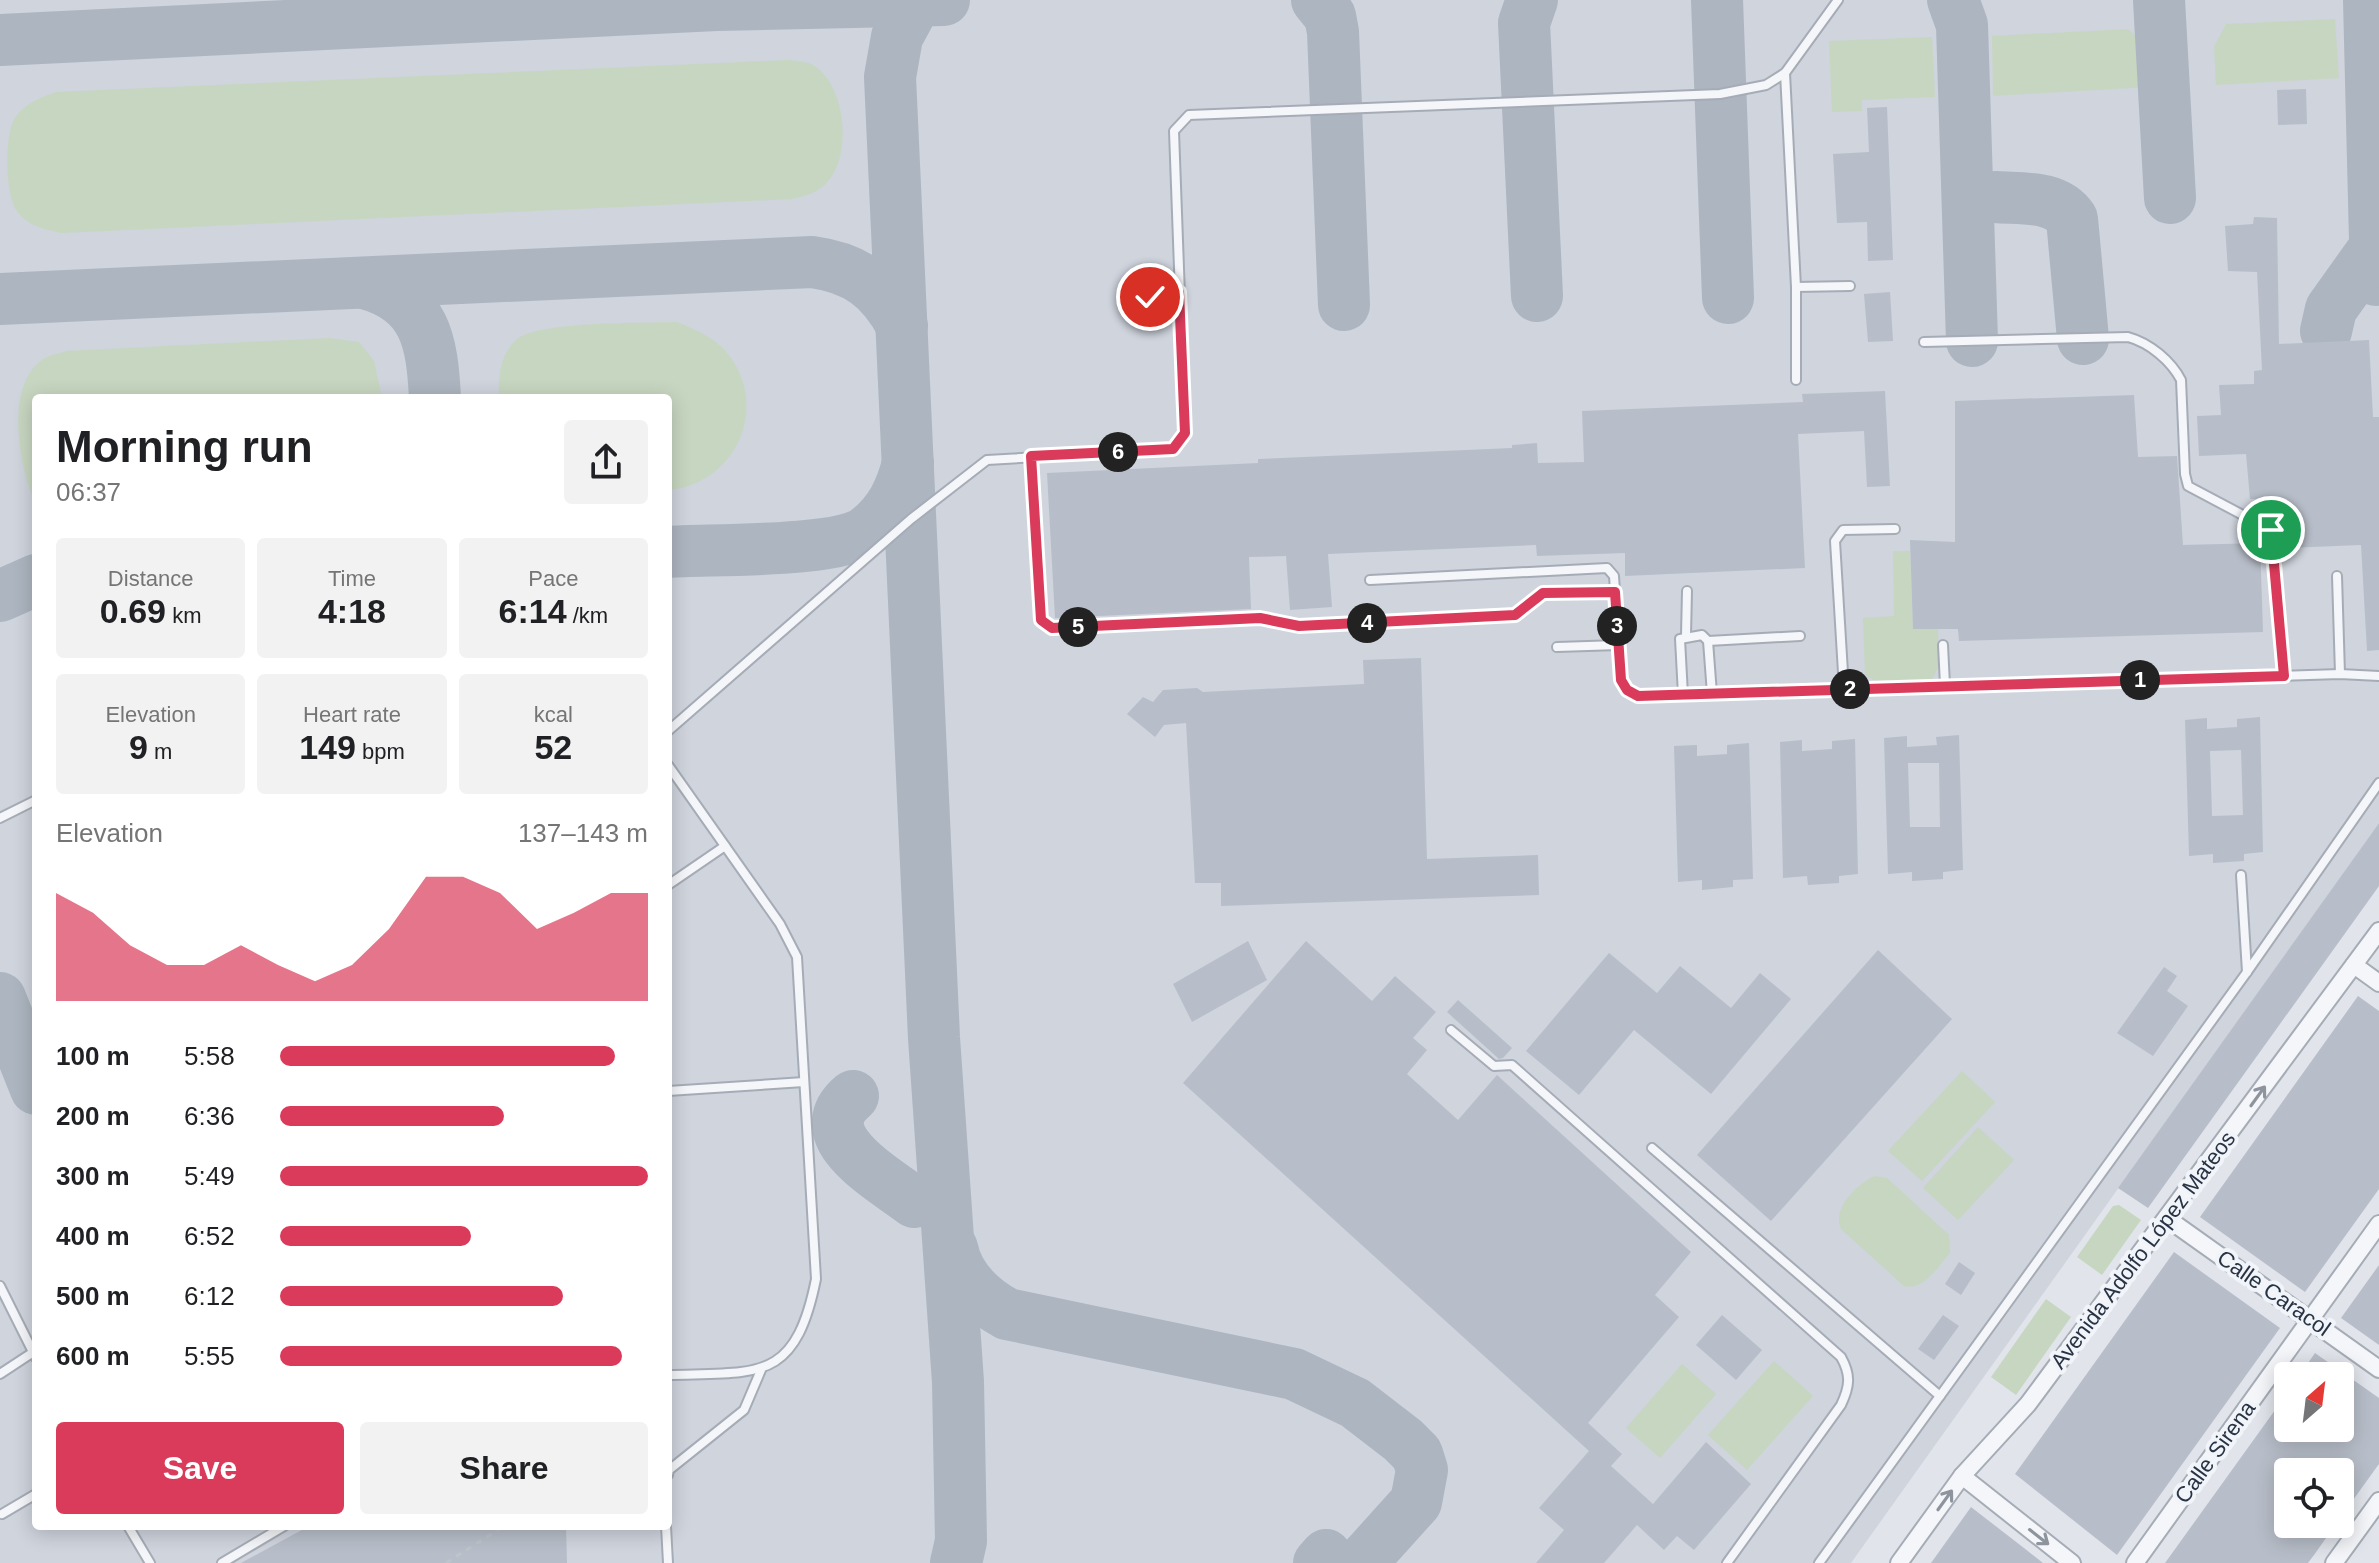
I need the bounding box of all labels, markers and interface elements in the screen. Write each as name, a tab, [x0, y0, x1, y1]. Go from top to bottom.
pin	[1116, 263, 1184, 331]
icon: check	[1128, 275, 1172, 319]
button: share	[564, 420, 648, 504]
text: Morning run	[56, 422, 313, 471]
pin: 6	[1098, 432, 1138, 472]
text: 6	[1112, 439, 1124, 464]
text: 06:37	[56, 477, 121, 507]
pin	[2237, 496, 2305, 564]
icon: arrive	[2249, 508, 2293, 552]
text: Distance	[108, 566, 193, 591]
text: Time	[328, 566, 376, 591]
text: Pace	[528, 566, 578, 591]
text: 0.69	[100, 592, 166, 630]
text: 4:18	[318, 592, 386, 630]
text: 6:14	[499, 592, 567, 630]
text: km	[166, 603, 201, 628]
text: /km	[567, 603, 608, 628]
pin: 4	[1347, 603, 1387, 643]
pin: 3	[1597, 606, 1637, 646]
pin: 5	[1058, 607, 1098, 647]
text: 4	[1361, 610, 1373, 635]
text: 3	[1611, 613, 1623, 638]
text: 5	[1072, 614, 1084, 639]
pin: 1	[2120, 660, 2160, 700]
text: 1	[2134, 667, 2146, 692]
pin: 2	[1830, 669, 1870, 709]
text: 2	[1844, 676, 1856, 701]
text: Elevation	[105, 702, 196, 727]
text: Heart rate	[303, 702, 401, 727]
text: kcal	[534, 702, 573, 727]
text: 9	[129, 728, 148, 766]
text: 149	[299, 728, 356, 766]
text: 52	[534, 728, 572, 766]
text: m	[148, 739, 172, 764]
text: bpm	[356, 739, 405, 764]
text: Elevation	[56, 818, 163, 848]
text: 137–143 m	[518, 818, 648, 848]
text: 100 m	[56, 1041, 130, 1071]
text: 5:58	[184, 1041, 235, 1071]
one-way arrow	[2250, 1085, 2267, 1107]
text: 200 m	[56, 1101, 130, 1131]
text: 6:36	[184, 1101, 235, 1131]
street label: Avenida Adolfo López Mateos	[2046, 1126, 2240, 1374]
text: 300 m	[56, 1161, 130, 1191]
text: 5:49	[184, 1161, 235, 1191]
text: 400 m	[56, 1221, 130, 1251]
text: 6:52	[184, 1221, 235, 1251]
street label: Calle Caracol	[2213, 1245, 2335, 1341]
text: 500 m	[56, 1281, 130, 1311]
text: 6:12	[184, 1281, 235, 1311]
text: 600 m	[56, 1341, 130, 1371]
text: 5:55	[184, 1341, 235, 1371]
north arrow	[2274, 1362, 2354, 1442]
map controls	[2274, 1362, 2354, 1538]
street label: Calle Sirena	[2170, 1396, 2261, 1508]
button: Save	[56, 1422, 344, 1514]
button: Share	[360, 1422, 648, 1514]
button: locate	[2274, 1458, 2354, 1538]
one-way arrow	[1936, 1490, 1953, 1511]
one-way arrow	[2028, 1528, 2049, 1546]

